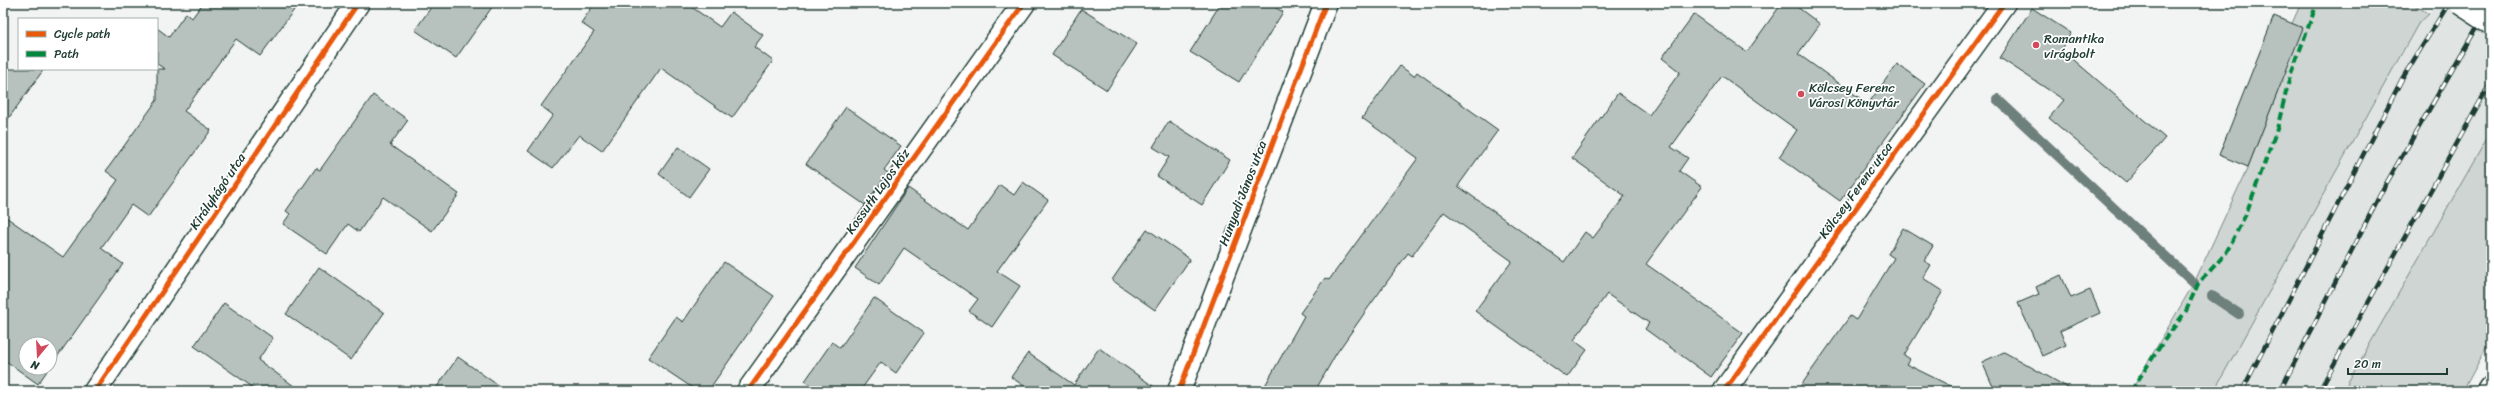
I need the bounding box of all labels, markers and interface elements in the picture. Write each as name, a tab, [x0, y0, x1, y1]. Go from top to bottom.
legend	[18, 18, 158, 70]
text: Cycle path	[54, 23, 110, 45]
place label: Romantika virágbolt	[2044, 27, 2105, 65]
marker: Romantika virágbolt	[2031, 40, 2041, 50]
text: Path	[54, 43, 79, 65]
place label: Kölcsey Ferenc Városi Könyvtár	[1809, 76, 1899, 114]
marker: Kölcsey Ferenc Városi Könyvtár	[1796, 89, 1806, 99]
street label: Hunyadi János utca	[1212, 137, 1273, 249]
street label: Kölcsey Ferenc utca	[1812, 137, 1899, 243]
street label: Kossuth Lajos köz	[839, 143, 916, 239]
street label: Királyhágó utca	[183, 148, 252, 235]
north arrow	[18, 336, 58, 376]
scale bar	[2348, 350, 2447, 376]
text: 20 m	[2354, 353, 2381, 375]
text: N	[28, 355, 43, 376]

